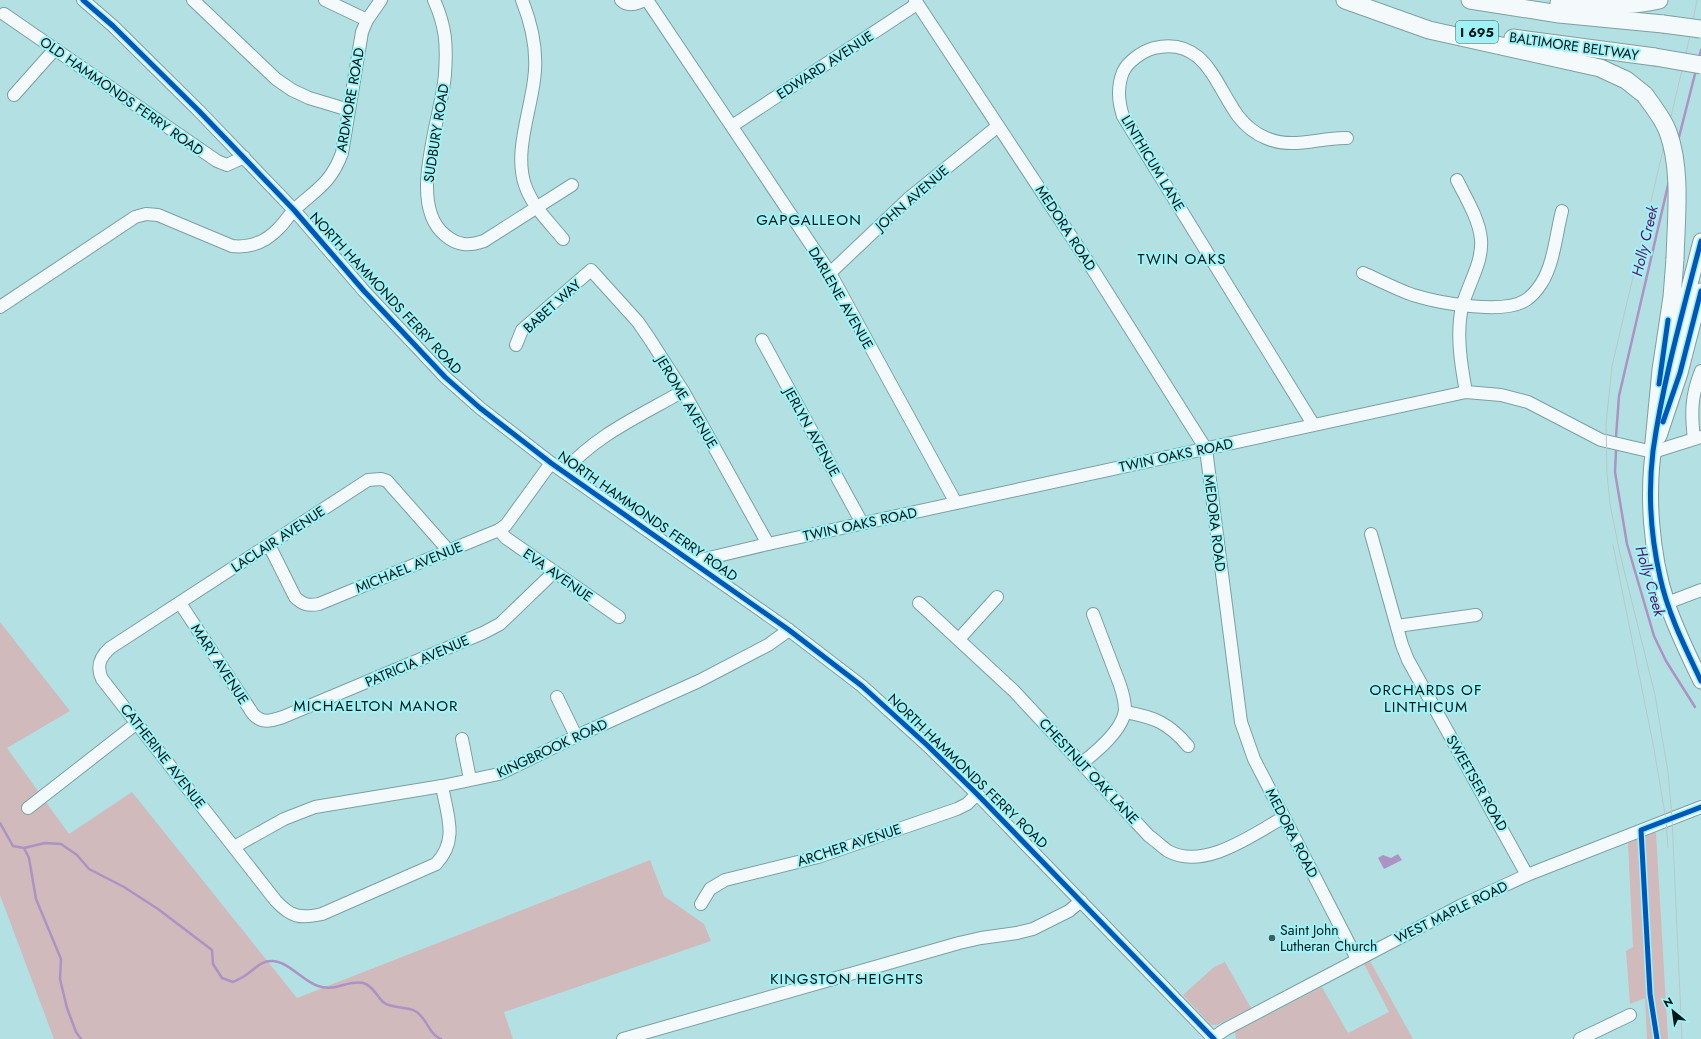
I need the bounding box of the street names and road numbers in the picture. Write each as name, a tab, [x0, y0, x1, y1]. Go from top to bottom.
road number: I 695	[1456, 21, 1498, 43]
street label: EDWARD AVENUE	[773, 26, 877, 104]
street label: BALTIMORE BELTWAY	[1508, 27, 1640, 65]
street label: OLD HAMMONDS FERRY ROAD	[36, 32, 208, 160]
street label: ARDMORE ROAD	[331, 46, 369, 154]
street label: SUDBURY ROAD	[418, 82, 454, 184]
street label: LINTHICUM LANE	[1116, 111, 1190, 215]
street label: JOHN AVENUE	[869, 160, 953, 237]
street label: MEDORA ROAD	[1031, 181, 1101, 275]
street label: NORTH HAMMONDS FERRY ROAD	[305, 207, 467, 379]
street label: DARLENE AVENUE	[804, 243, 878, 353]
street label: BABET WAY	[519, 275, 585, 337]
street label: JEROME AVENUE	[650, 350, 723, 452]
street label: JERLYN AVENUE	[778, 382, 845, 480]
street label: TWIN OAKS ROAD	[1117, 433, 1235, 477]
street label: NORTH HAMMONDS FERRY ROAD	[554, 446, 742, 586]
street label: MEDORA ROAD	[1199, 473, 1231, 573]
street label: LACLAIR AVENUE	[227, 501, 329, 577]
street label: TWIN OAKS ROAD	[801, 502, 919, 546]
street label: MICHAEL AVENUE	[352, 536, 466, 598]
street label: EVA AVENUE	[519, 544, 597, 606]
street label: MARY AVENUE	[186, 620, 254, 708]
street label: PATRICIA AVENUE	[362, 630, 472, 692]
street label: NORTH HAMMONDS FERRY ROAD	[884, 689, 1052, 853]
street label: CATHERINE AVENUE	[116, 699, 210, 813]
street label: KINGBROOK ROAD	[493, 714, 611, 782]
street label: CHESTNUT OAK LANE	[1035, 714, 1143, 828]
street label: SWEETSER ROAD	[1441, 731, 1513, 835]
street label: MEDORA ROAD	[1261, 785, 1323, 881]
street label: ARCHER AVENUE	[794, 819, 904, 871]
street label: WEST MAPLE ROAD	[1391, 876, 1511, 948]

